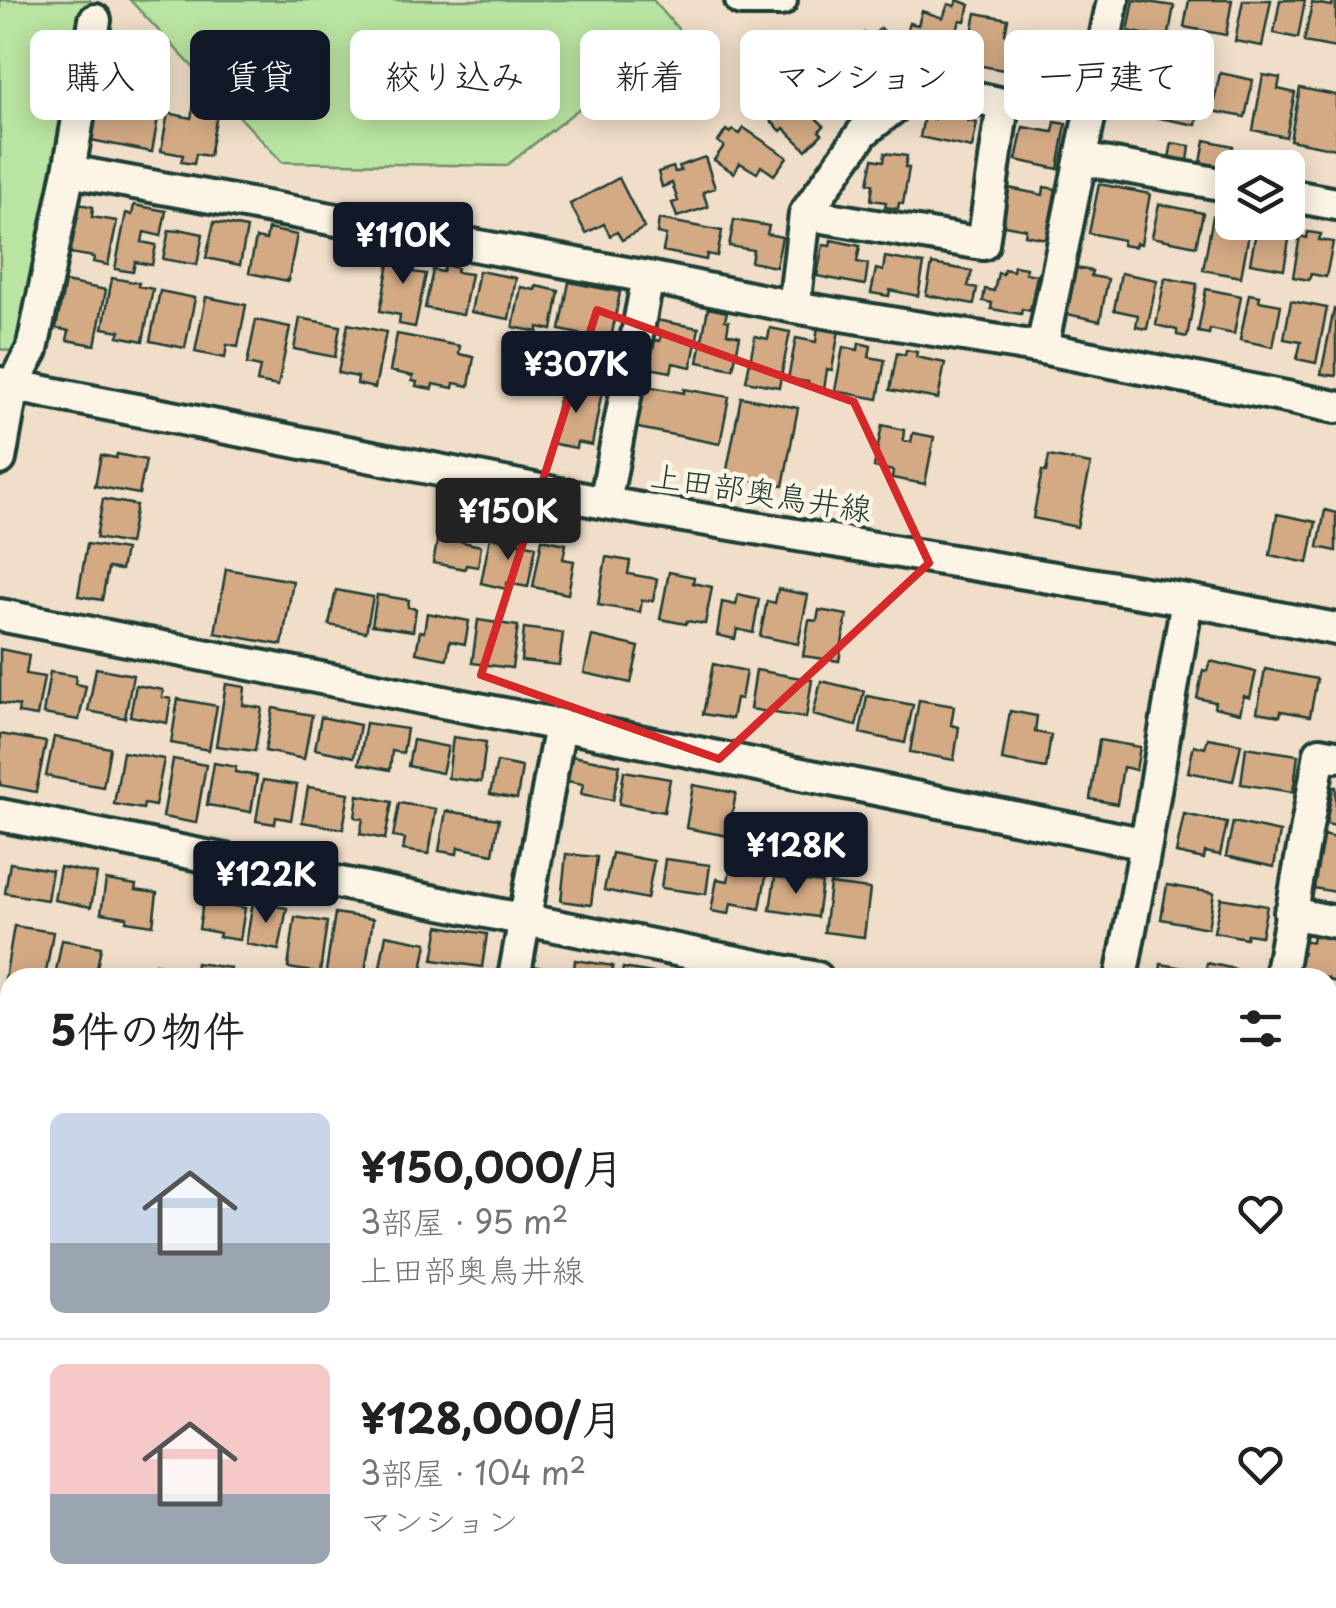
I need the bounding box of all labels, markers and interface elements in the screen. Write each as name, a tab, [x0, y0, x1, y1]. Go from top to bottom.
chip: 購入	[30, 30, 170, 120]
chip: 賃貸	[190, 30, 330, 120]
chip: 絞り込み	[350, 30, 560, 120]
chip: 新着	[580, 30, 720, 120]
chip: マンション	[740, 30, 984, 120]
chip: 一戸建て	[1004, 30, 1214, 120]
map controls	[1215, 150, 1305, 240]
button: layers	[1215, 150, 1305, 240]
pin: ¥110K	[333, 202, 473, 287]
text: ¥110K	[355, 210, 451, 258]
pin: ¥307K	[506, 331, 646, 416]
text: ¥307K	[523, 339, 629, 387]
street label: 上田部奥鳥井線	[647, 450, 876, 532]
pin: ¥150K	[438, 478, 578, 563]
text: ¥150K	[458, 486, 558, 534]
pin: ¥128K	[726, 812, 866, 897]
text: ¥128K	[746, 820, 846, 868]
pin: ¥122K	[196, 841, 336, 926]
text: ¥122K	[215, 849, 317, 897]
text: 5件の物件	[50, 997, 245, 1060]
icon: filters	[1233, 1001, 1288, 1056]
text: ¥150,000/月	[360, 1134, 624, 1197]
icon: home	[130, 1153, 250, 1273]
icon: heart	[1233, 1186, 1288, 1241]
text: 3部屋 · 95 m²	[360, 1197, 568, 1245]
text: 上田部奥鳥井線	[360, 1245, 584, 1293]
text: ¥128,000/月	[360, 1385, 623, 1448]
icon: home	[130, 1404, 250, 1524]
icon: heart	[1233, 1437, 1288, 1492]
text: 3部屋 · 104 m²	[360, 1448, 586, 1496]
text: マンション	[360, 1496, 519, 1544]

